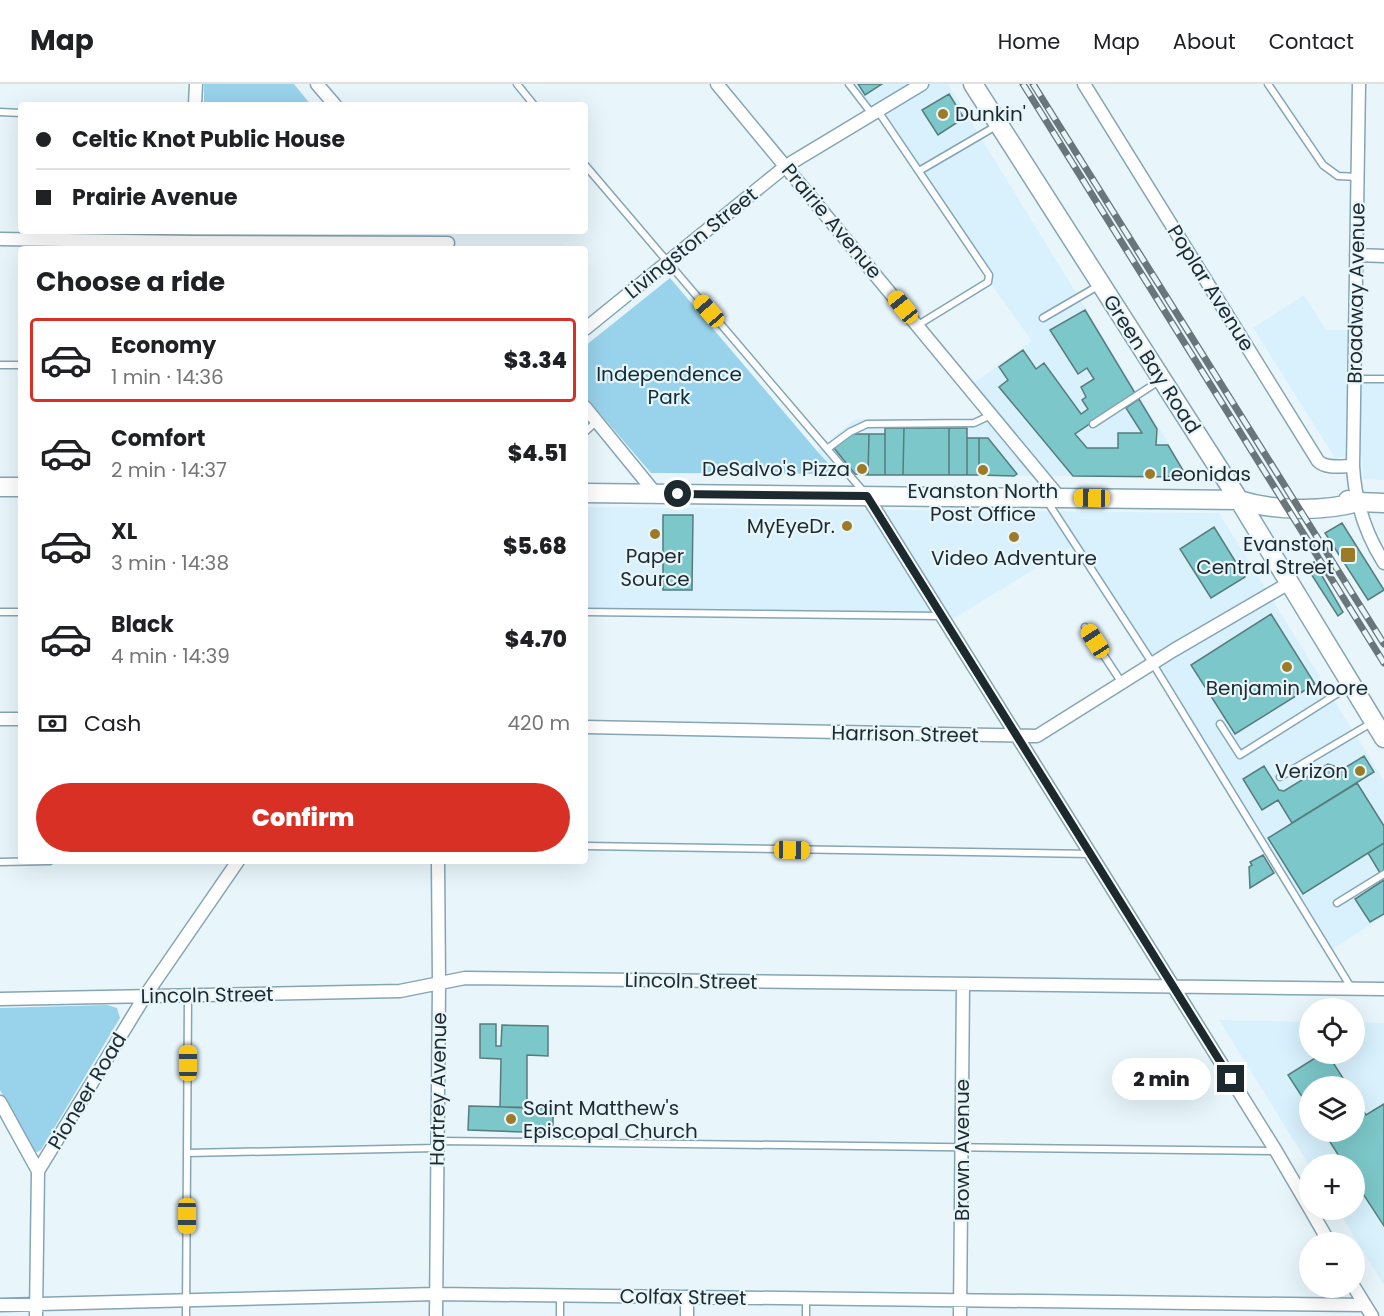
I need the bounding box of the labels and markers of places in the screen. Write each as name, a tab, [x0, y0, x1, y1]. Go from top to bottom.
place label: Dunkin'	[955, 100, 1026, 128]
marker: Dunkin'	[936, 107, 950, 121]
place label: DeSalvo's Pizza	[702, 455, 850, 483]
place label: Leonidas	[1162, 460, 1251, 488]
marker: DeSalvo's Pizza	[855, 462, 869, 476]
marker: Evanston North Post Office	[976, 463, 990, 477]
marker: Leonidas	[1143, 467, 1157, 481]
place label: Evanston North Post Office	[908, 477, 1058, 528]
place label: MyEyeDr.	[747, 512, 835, 540]
marker: MyEyeDr.	[840, 519, 854, 533]
marker: Paper Source	[648, 527, 662, 541]
marker: Video Adventure	[1007, 530, 1021, 544]
place label: Evanston Central Street	[1196, 530, 1334, 581]
place label: Paper Source	[620, 542, 690, 593]
place label: Video Adventure	[931, 544, 1097, 572]
marker: Evanston Central Street	[1339, 546, 1357, 564]
marker: Benjamin Moore	[1280, 660, 1294, 674]
place label: Benjamin Moore	[1206, 674, 1368, 702]
place label: Verizon	[1275, 757, 1348, 785]
marker: Verizon	[1353, 764, 1367, 778]
place label: Saint Matthew's Episcopal Church	[523, 1094, 698, 1145]
marker: Saint Matthew's Episcopal Church	[504, 1112, 518, 1126]

